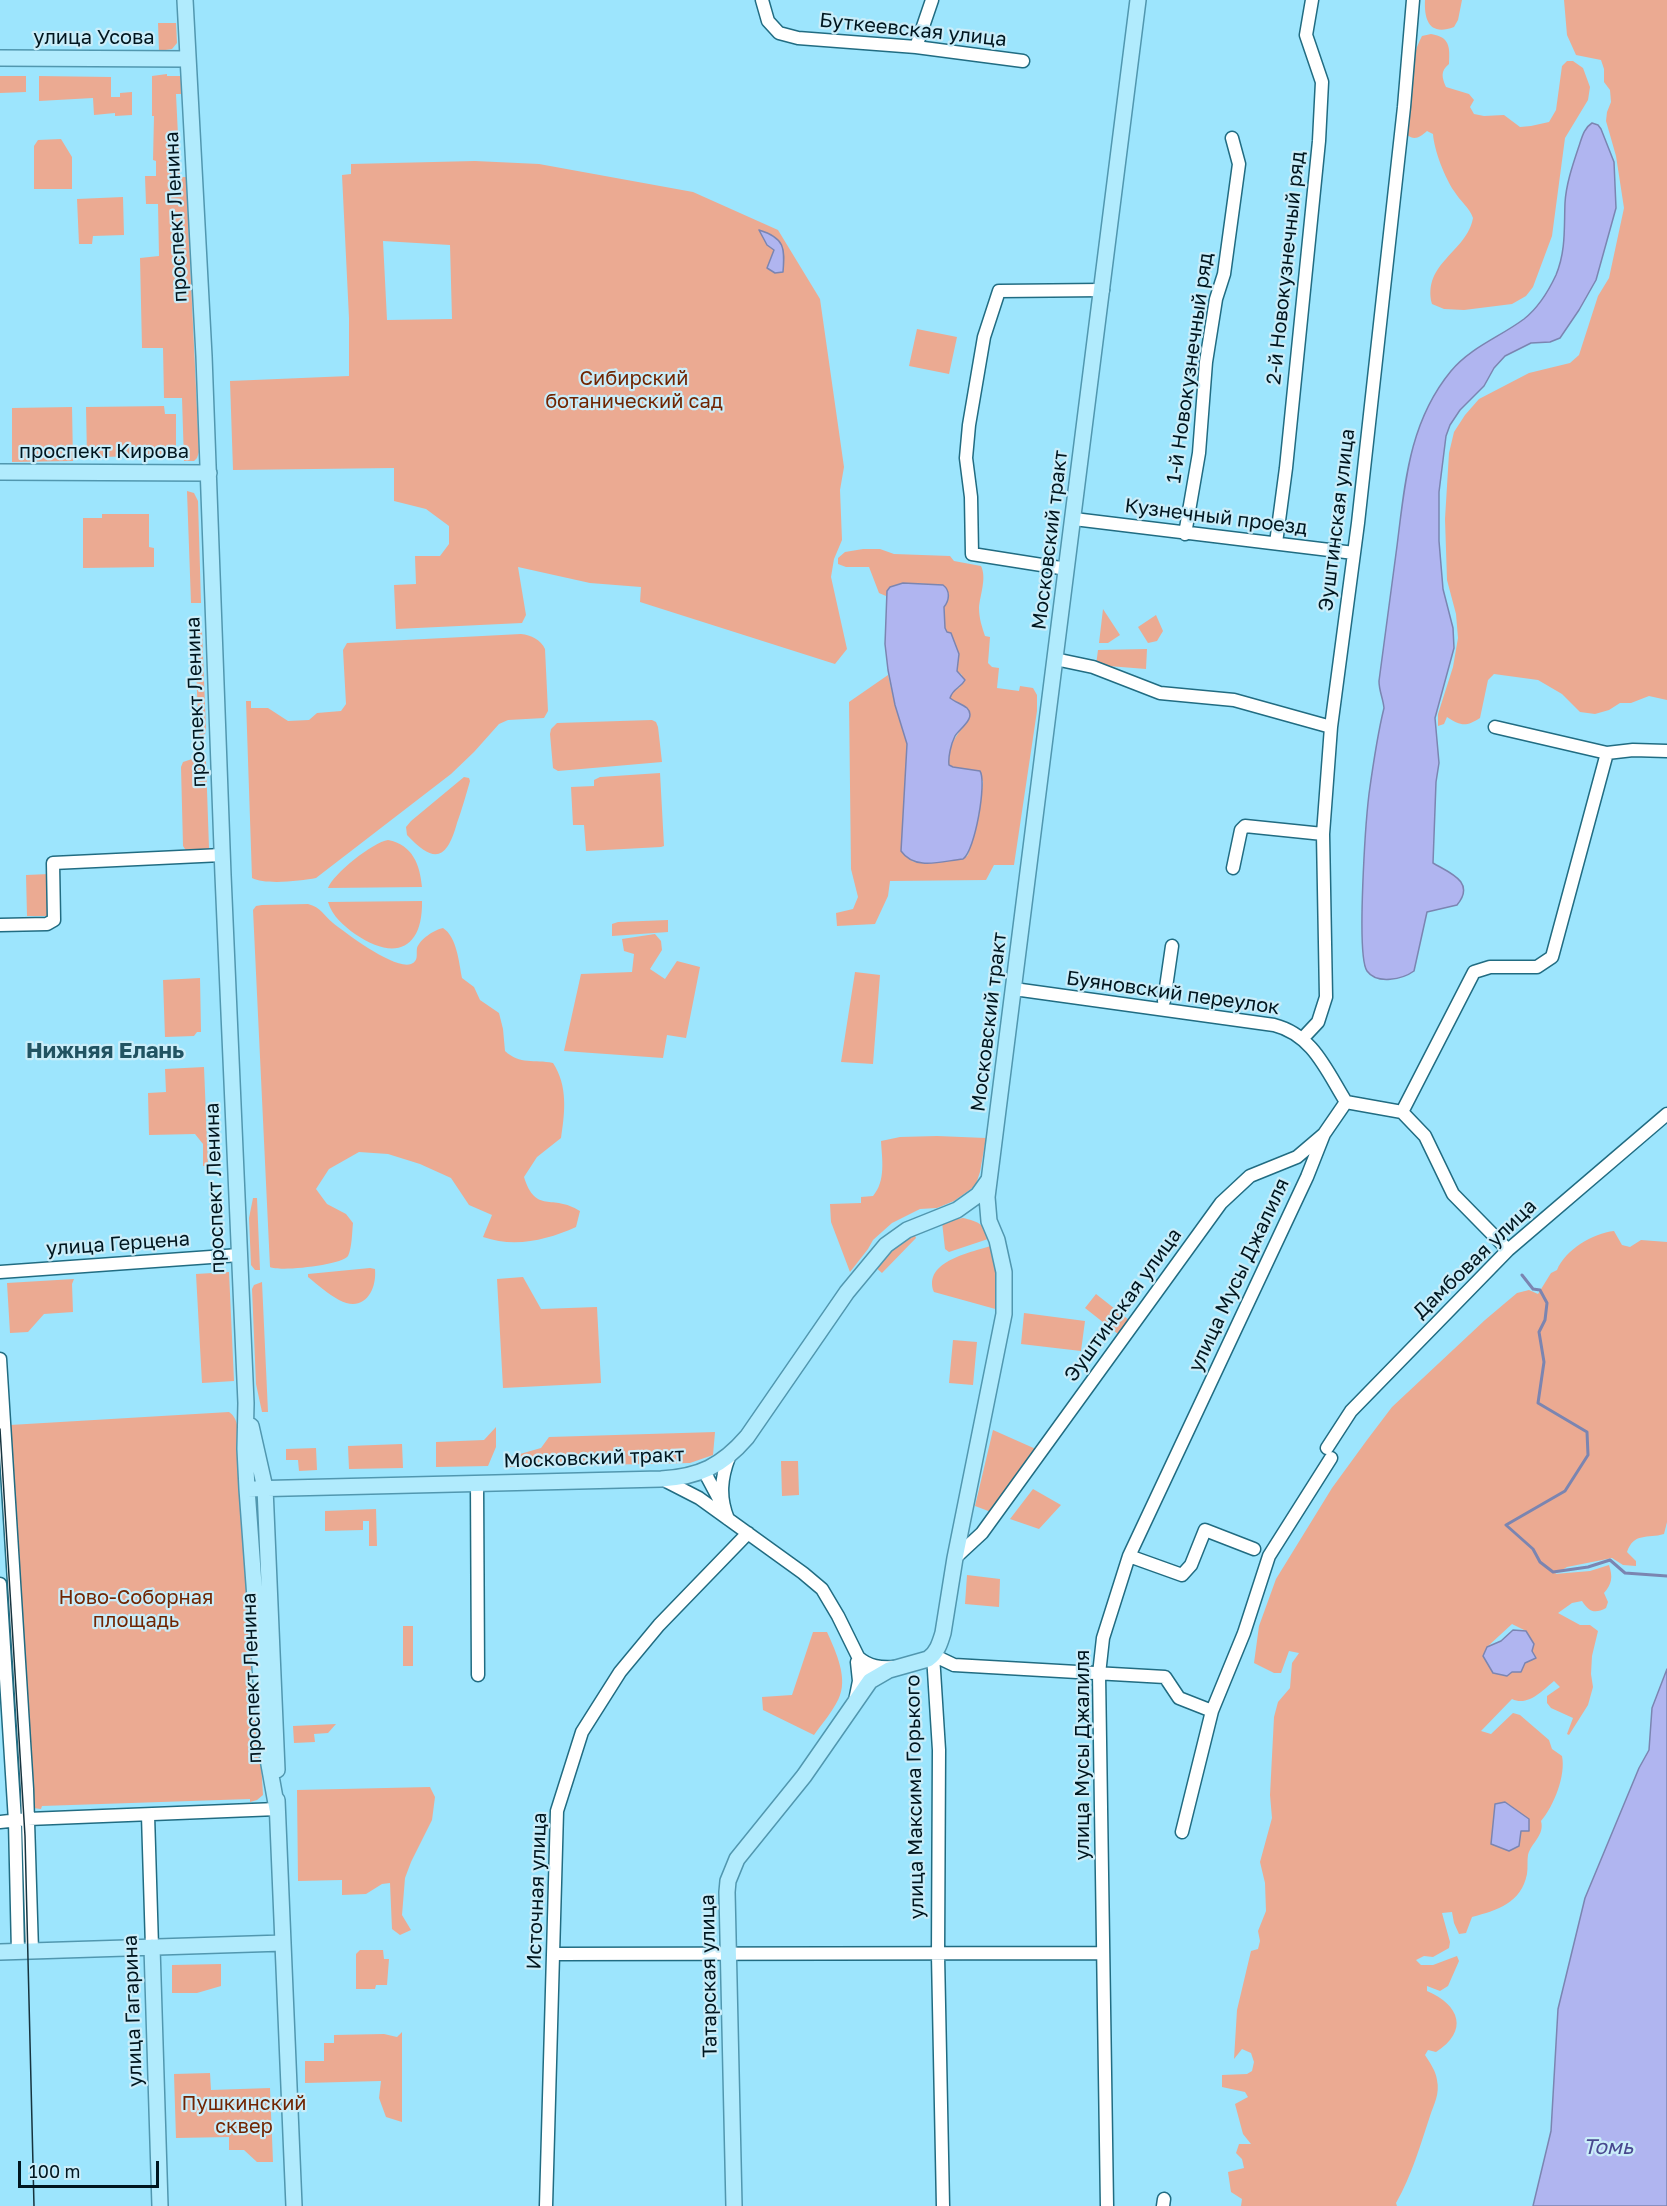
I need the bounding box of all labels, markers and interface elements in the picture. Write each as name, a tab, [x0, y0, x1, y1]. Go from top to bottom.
street label: Буткеевская улица	[818, 8, 1008, 52]
street label: улица Усова	[33, 26, 155, 50]
street label: проспект Ленина	[160, 131, 192, 303]
street label: 2-й Новокузнечный ряд	[1262, 150, 1310, 386]
street label: 1-й Новокузнечный ряд	[1162, 251, 1218, 485]
park label: Сибирский ботанический сад	[545, 367, 723, 414]
street label: Эуштинская улица	[1314, 427, 1360, 613]
street label: проспект Кирова	[19, 440, 189, 464]
street label: Московский тракт	[1027, 449, 1073, 631]
street label: Кузнечный проезд	[1123, 494, 1309, 540]
street label: проспект Ленина	[181, 616, 211, 788]
street label: Московский тракт	[966, 931, 1012, 1113]
street label: Буяновский переулок	[1065, 966, 1281, 1020]
district label: Нижняя Елань	[26, 1038, 184, 1064]
street label: проспект Ленина	[200, 1102, 230, 1274]
street label: улица Мусы Джалиля	[1184, 1174, 1294, 1376]
street label: Дамбовая улица	[1408, 1194, 1542, 1324]
street label: Эуштинская улица	[1059, 1224, 1187, 1386]
street label: улица Герцена	[45, 1227, 191, 1261]
street label: Московский тракт	[503, 1443, 685, 1473]
park label: Ново-Соборная площадь	[59, 1586, 213, 1633]
street label: проспект Ленина	[237, 1592, 267, 1764]
street label: улица Мусы Джалиля	[1071, 1650, 1095, 1860]
street label: улица Максима Горького	[901, 1674, 929, 1920]
street label: Источная улица	[522, 1812, 552, 1970]
street label: Татарская улица	[696, 1894, 722, 2058]
street label: улица Гагарина	[118, 1935, 148, 2087]
park label: Пушкинский сквер	[181, 2092, 307, 2139]
water label: Томь	[1583, 2134, 1633, 2160]
scale bar	[21, 2149, 162, 2187]
text: 100 m	[29, 2160, 80, 2182]

